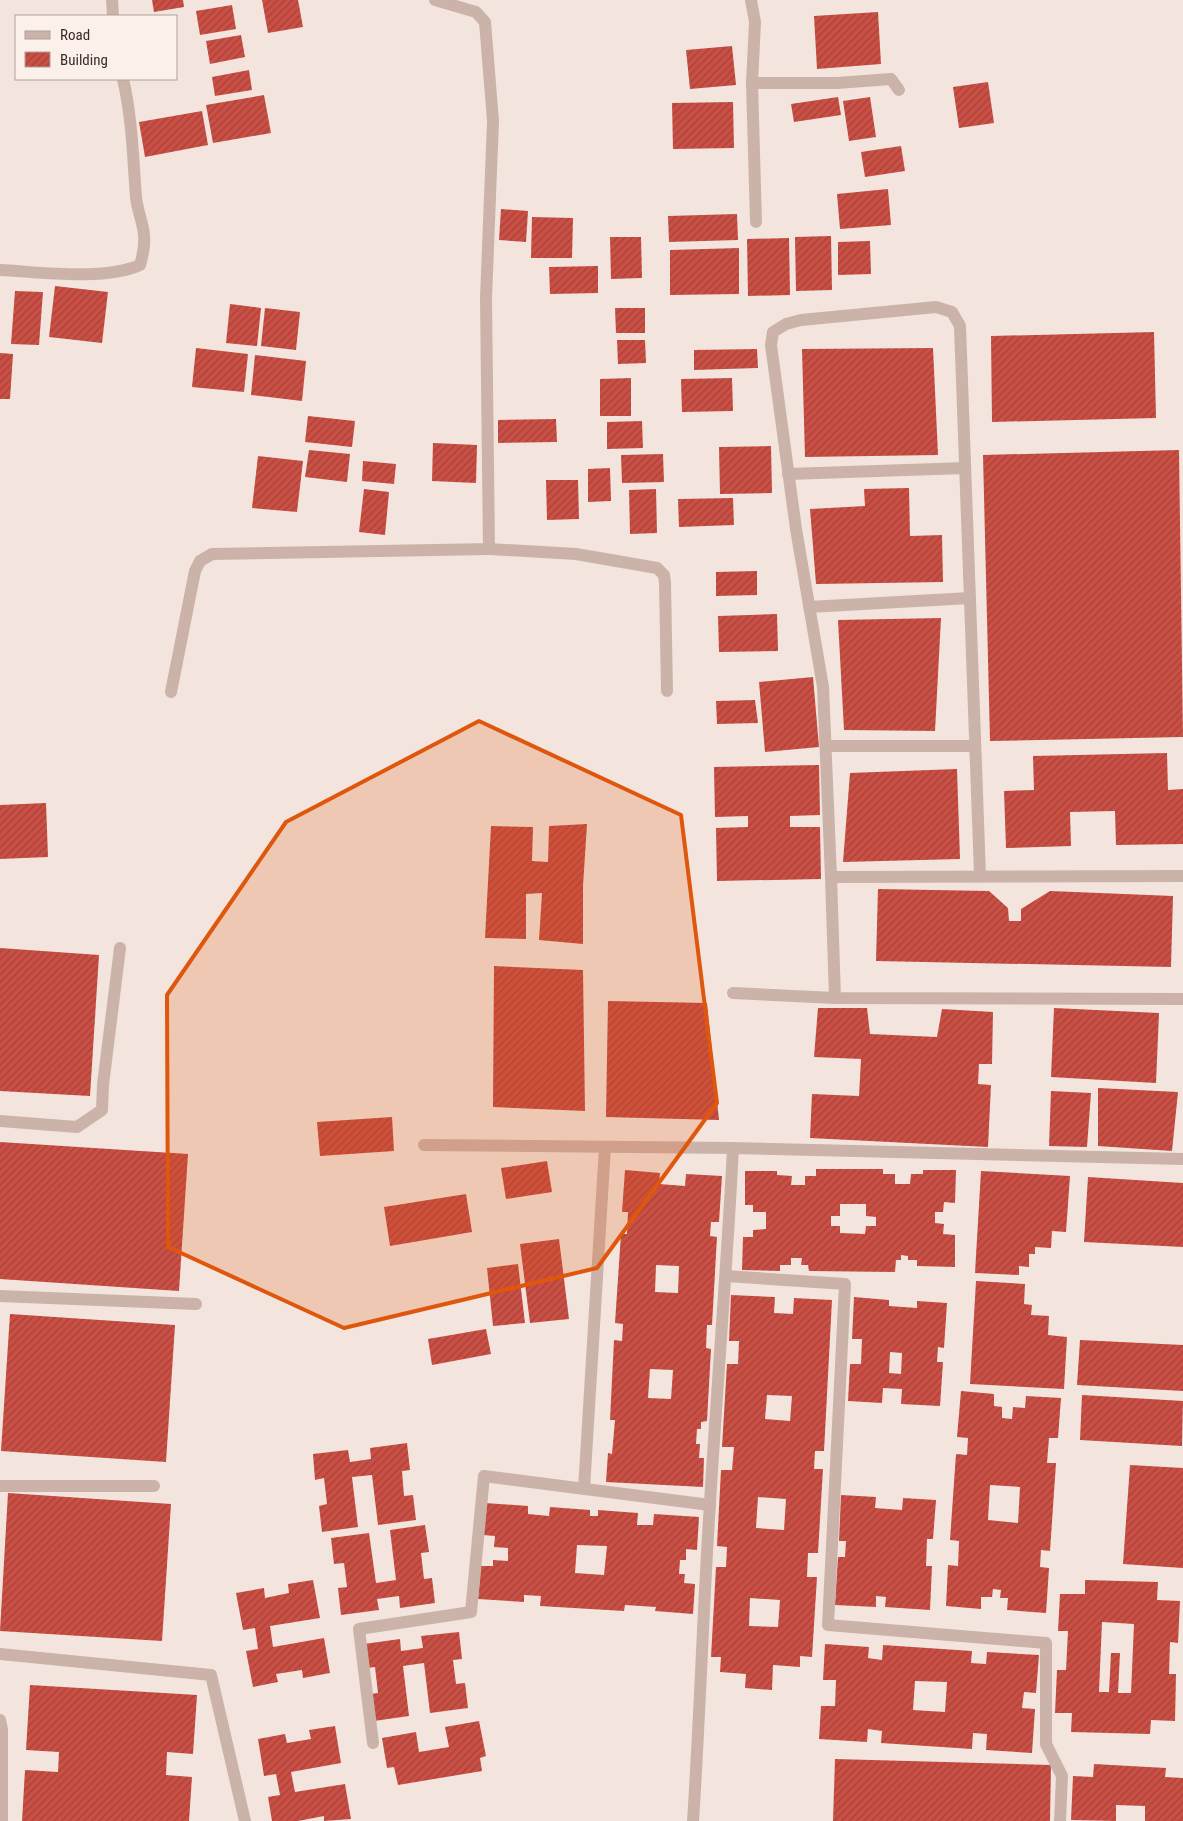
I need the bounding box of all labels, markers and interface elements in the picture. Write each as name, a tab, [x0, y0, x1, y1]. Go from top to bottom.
legend	[15, 15, 178, 80]
text: Road	[60, 26, 90, 44]
text: Building	[60, 51, 108, 69]

